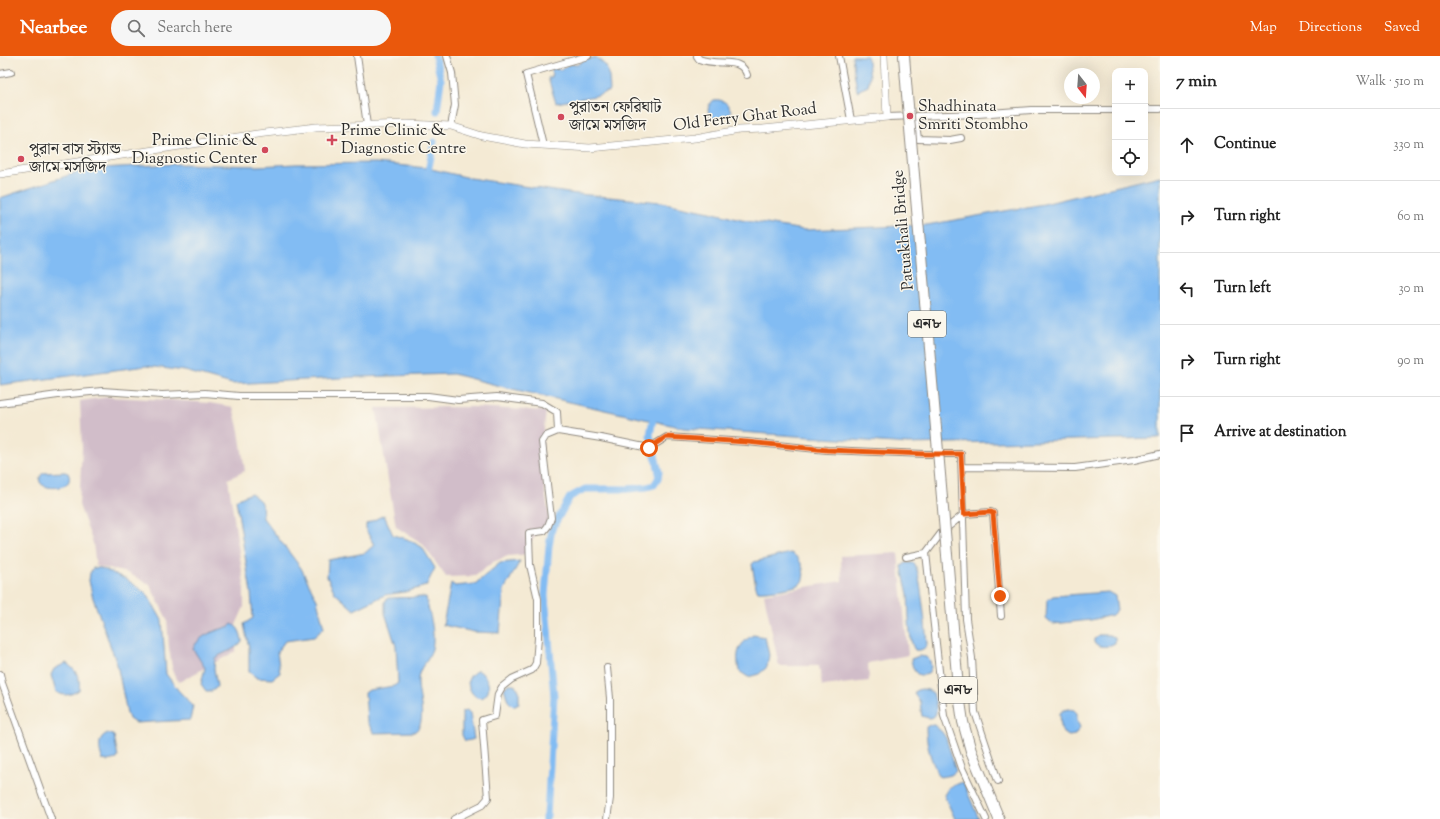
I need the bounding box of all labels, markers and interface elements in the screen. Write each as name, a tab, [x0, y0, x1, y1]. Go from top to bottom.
search box	[111, 10, 391, 46]
text: Nearbee	[20, 15, 87, 42]
icon: search	[125, 17, 147, 39]
text: Search here	[157, 18, 233, 39]
text: Map	[1250, 18, 1277, 38]
text: Directions	[1299, 18, 1362, 38]
text: Saved	[1384, 18, 1420, 38]
north arrow	[1064, 68, 1100, 104]
map controls	[1112, 68, 1148, 176]
button: +	[1112, 68, 1148, 104]
text: 7 min	[1176, 70, 1217, 94]
text: Walk · 510 m	[1356, 73, 1424, 91]
place label: Shadhinata Smriti Stombho	[918, 96, 1028, 137]
place label: পুরাতন ফেরিঘাট জামে মসজিদ	[568, 97, 662, 138]
street label: Old Ferry Ghat Road	[672, 98, 818, 138]
button: −	[1112, 104, 1148, 140]
marker: Shadhinata Smriti Stombho	[905, 111, 915, 121]
marker: পুরাতন ফেরিঘাট জামে মসজিদ	[556, 112, 566, 122]
place label: Prime Clinic & Diagnostic Centre	[341, 120, 466, 161]
place label: Prime Clinic & Diagnostic Center	[132, 130, 258, 171]
marker: Prime Clinic & Diagnostic Centre	[326, 134, 338, 146]
icon: ahead	[1176, 134, 1198, 156]
text: Continue	[1214, 134, 1276, 155]
text: 330 m	[1393, 136, 1424, 154]
place label: পুরান বাস স্ট্যান্ড জামে মসজিদ	[28, 139, 122, 180]
button: locate	[1112, 140, 1148, 176]
marker: Prime Clinic & Diagnostic Center	[260, 145, 270, 155]
marker: পুরান বাস স্ট্যান্ড জামে মসজিদ	[16, 154, 26, 164]
street label: Patuakhali Bridge	[887, 169, 921, 291]
icon: right	[1176, 206, 1198, 228]
text: Turn right	[1214, 206, 1280, 227]
text: 60 m	[1397, 208, 1424, 226]
icon: left	[1176, 278, 1198, 300]
text: Turn left	[1214, 278, 1271, 299]
text: 30 m	[1398, 280, 1424, 298]
road number: এন৮	[908, 311, 946, 337]
icon: right	[1176, 350, 1198, 372]
text: Turn right	[1214, 350, 1280, 371]
text: 90 m	[1397, 352, 1424, 370]
icon: arrive	[1176, 422, 1198, 444]
text: Arrive at destination	[1214, 422, 1347, 443]
route start	[640, 439, 658, 457]
route end	[991, 587, 1009, 605]
road number: এন৮	[939, 677, 977, 703]

